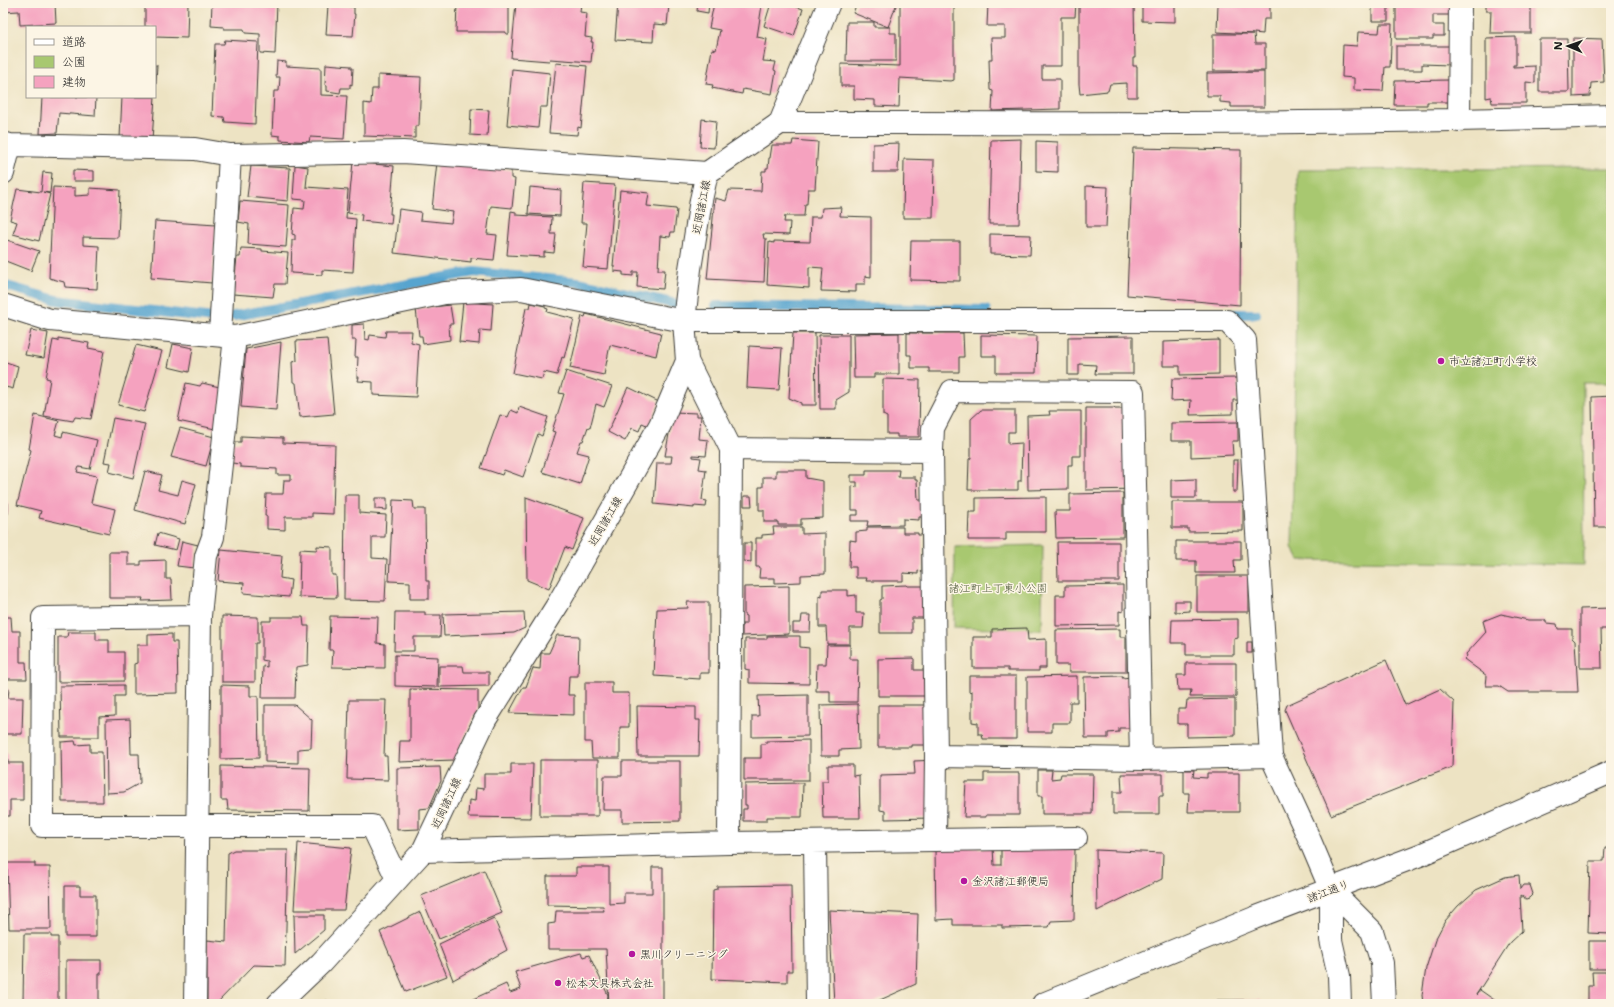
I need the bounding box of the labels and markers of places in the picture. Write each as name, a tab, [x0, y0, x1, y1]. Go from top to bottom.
place label: 市立諸江町小学校	[1449, 354, 1537, 369]
marker: 市立諸江町小学校	[1436, 356, 1446, 366]
place label: 金沢諸江郵便局	[972, 874, 1049, 889]
marker: 金沢諸江郵便局	[959, 876, 969, 886]
place label: 黒川クリーニング	[640, 947, 728, 962]
marker: 黒川クリーニング	[627, 949, 637, 959]
place label: 松本文具株式会社	[566, 976, 654, 991]
marker: 松本文具株式会社	[553, 978, 563, 988]

